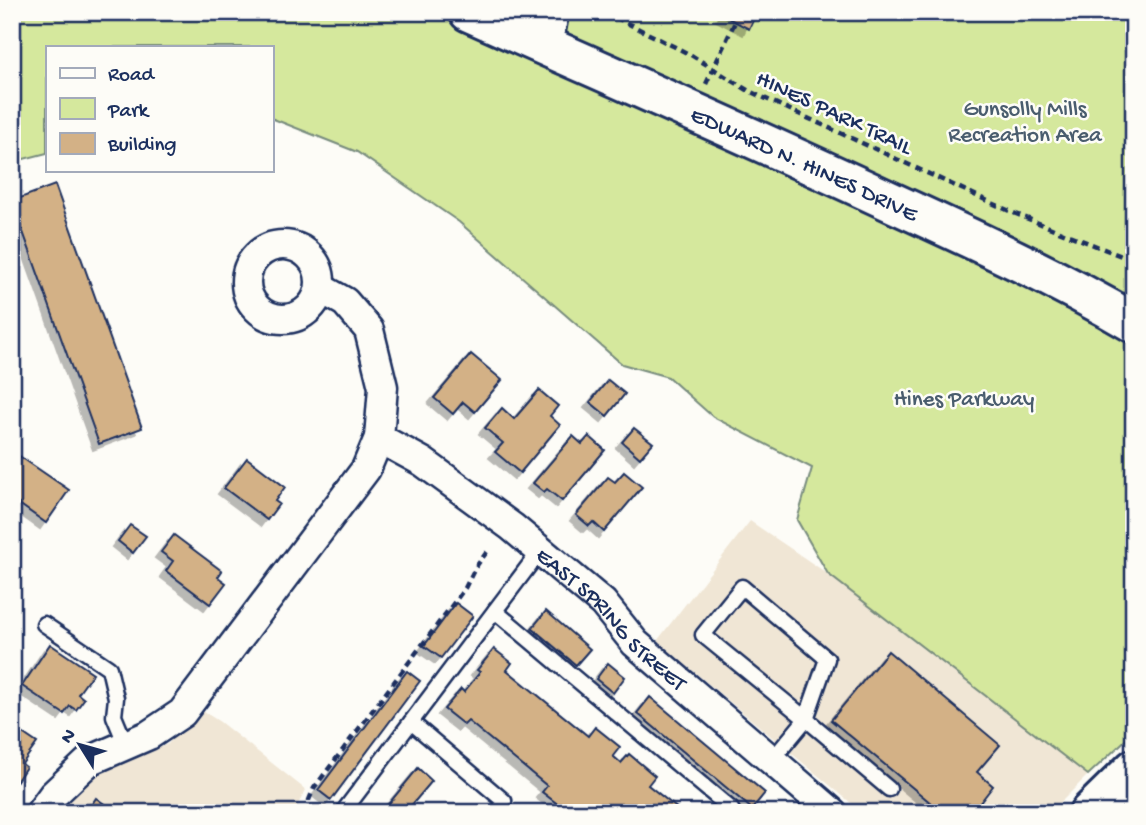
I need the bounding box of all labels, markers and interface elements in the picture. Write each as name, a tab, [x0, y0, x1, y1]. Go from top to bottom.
legend	[46, 46, 273, 172]
text: Road	[108, 64, 156, 89]
street label: HINES PARK TRAIL	[751, 66, 917, 163]
park label: Gunsolly Mills Recreation Area	[948, 97, 1103, 150]
text: Park	[107, 100, 151, 125]
street label: EDWARD N. HINES DRIVE	[686, 102, 923, 230]
text: Building	[107, 134, 177, 159]
park label: Hines Parkway	[894, 387, 1034, 414]
street label: EAST SPRING STREET	[529, 543, 692, 699]
north arrow	[46, 710, 116, 780]
text: N	[56, 725, 82, 749]

